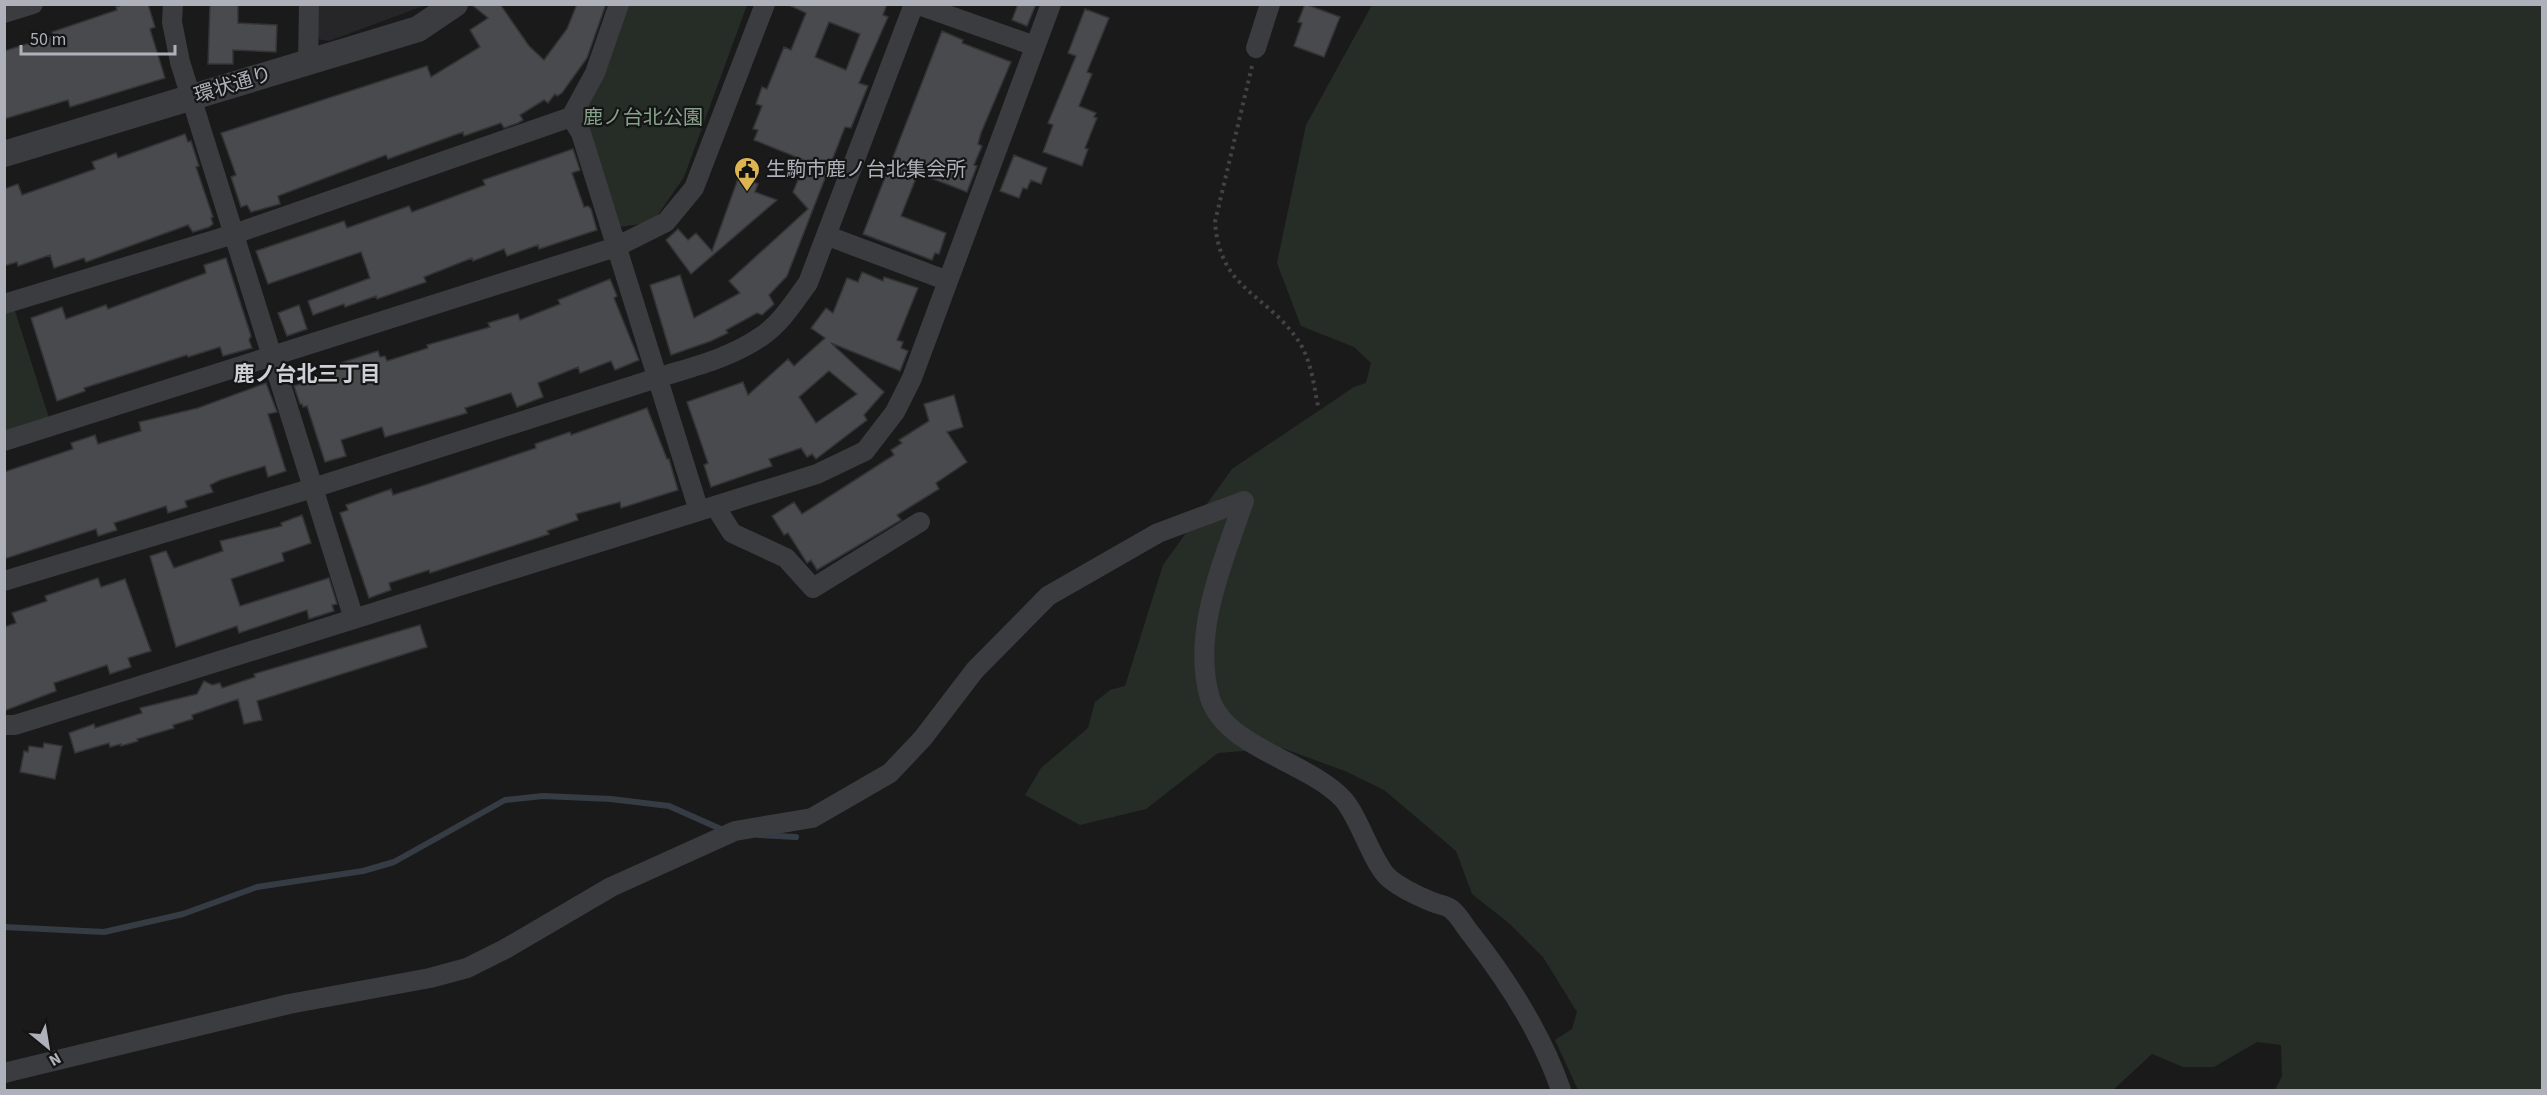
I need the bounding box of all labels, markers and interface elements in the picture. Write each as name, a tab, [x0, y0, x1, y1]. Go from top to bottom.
scale bar	[21, 18, 176, 56]
text: 50 m	[30, 27, 66, 52]
street label: 環状通り	[191, 60, 275, 110]
park label: 鹿ノ台北公園	[583, 104, 703, 132]
public building icon: 生駒市鹿ノ台北集会所	[732, 155, 762, 193]
place label: 生駒市鹿ノ台北集会所	[766, 156, 966, 184]
district label: 鹿ノ台北三丁目	[234, 359, 381, 389]
north arrow	[18, 1017, 78, 1077]
text: N	[45, 1047, 65, 1071]

